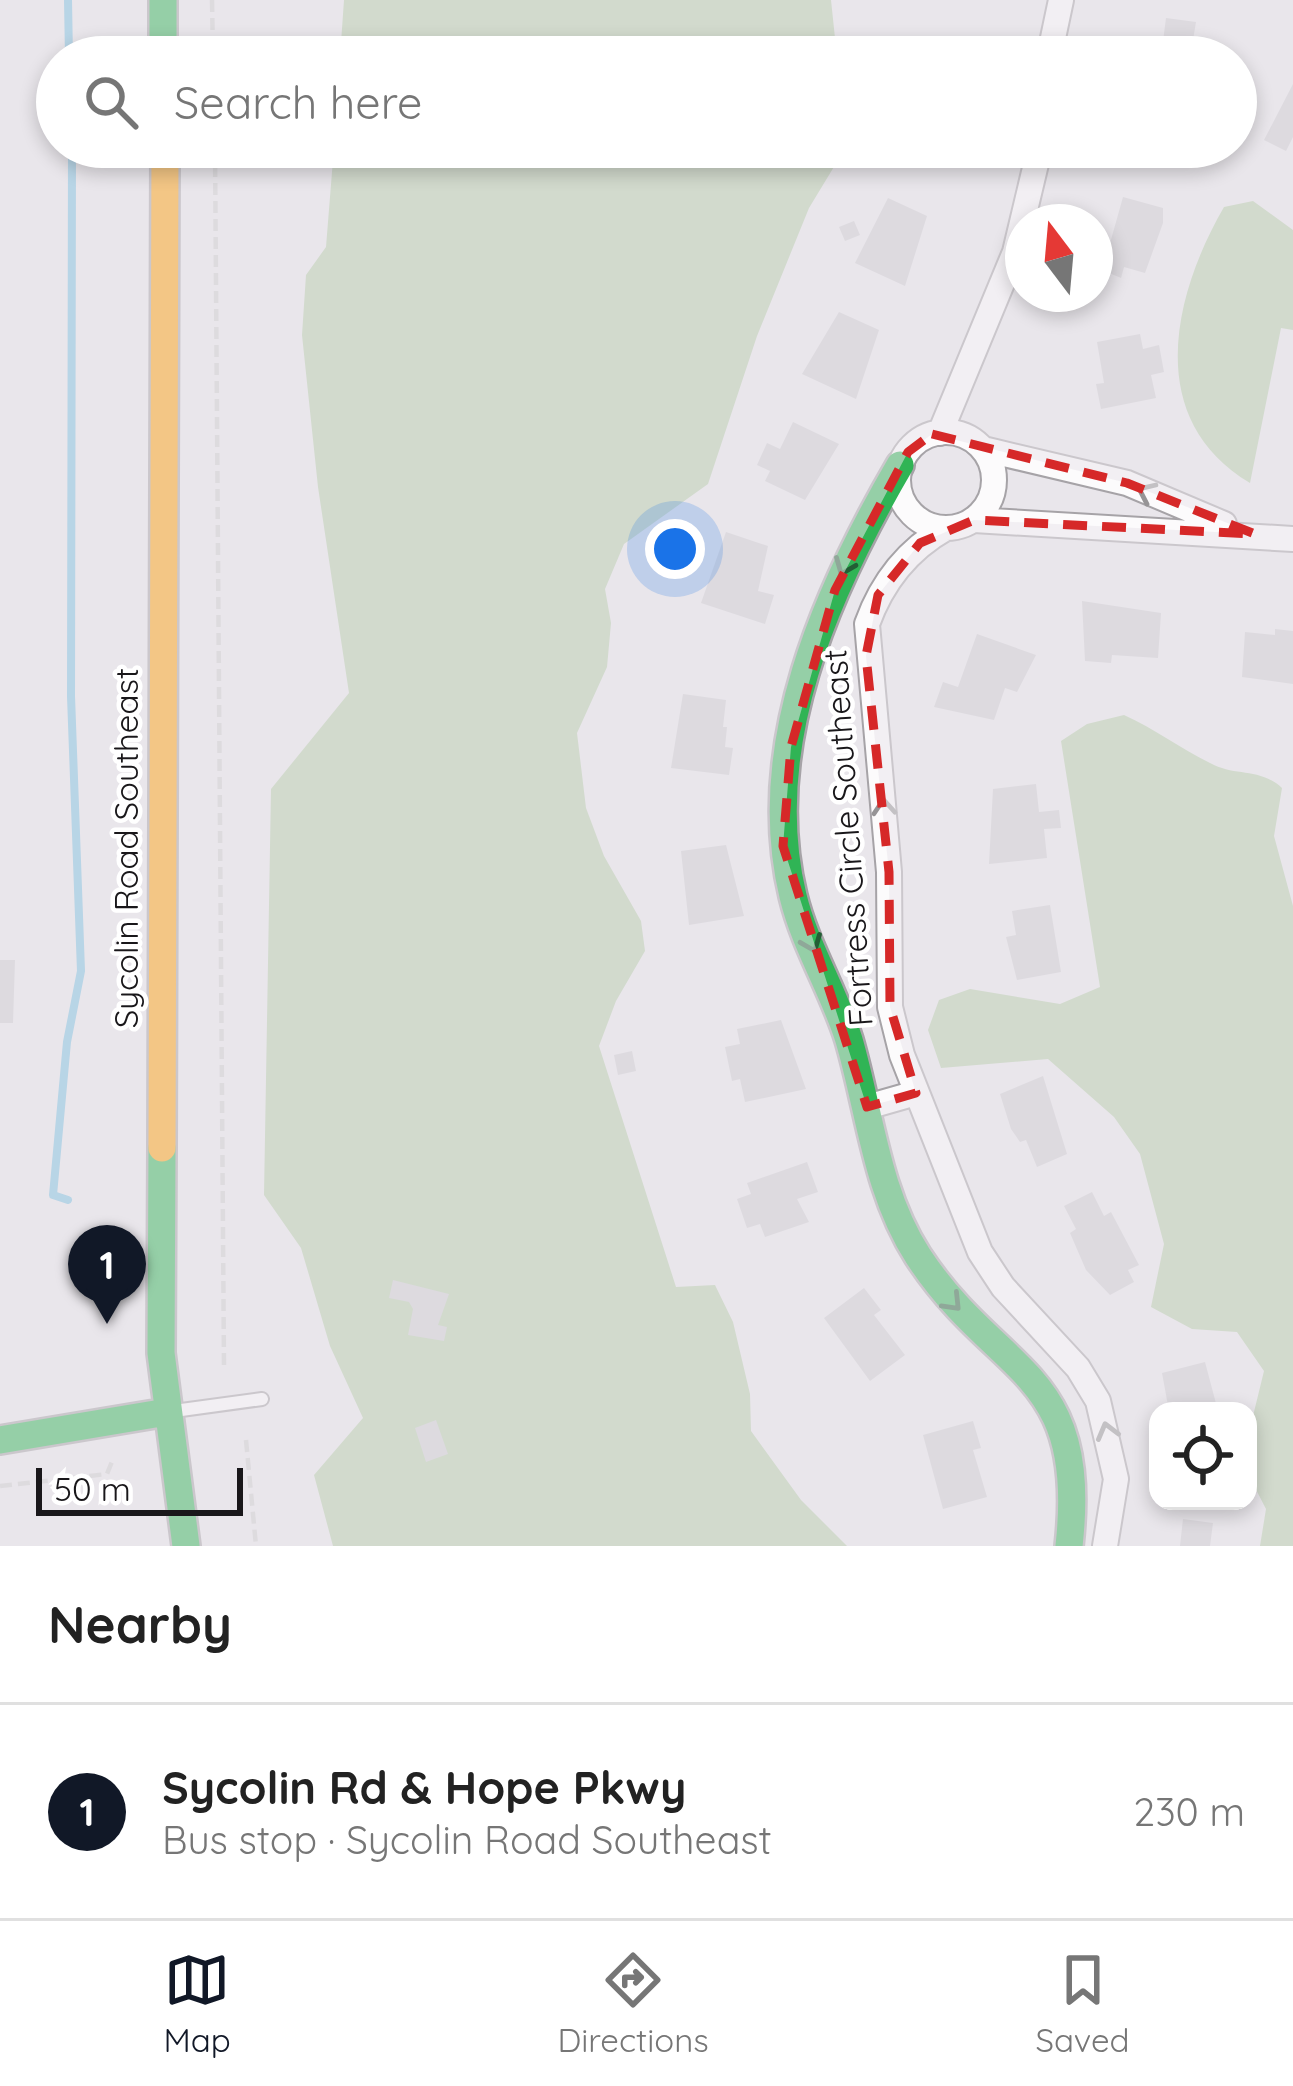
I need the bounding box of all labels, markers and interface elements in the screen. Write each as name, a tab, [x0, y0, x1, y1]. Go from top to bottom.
search box	[36, 36, 1257, 168]
icon: search	[78, 69, 144, 135]
text: Search here	[174, 74, 422, 130]
north arrow	[1005, 204, 1113, 312]
one-way arrow	[1137, 483, 1158, 506]
your location	[645, 519, 705, 579]
one-way arrow	[834, 556, 858, 577]
street label: Fortress Circle Southeast	[813, 648, 881, 1028]
street label: Sycolin Road Southeast	[105, 668, 146, 1028]
one-way arrow	[871, 797, 897, 816]
one-way arrow	[798, 933, 822, 954]
pin: 1	[68, 1225, 146, 1324]
one-way arrow	[939, 1289, 961, 1311]
map controls	[1149, 1402, 1257, 1510]
button: locate	[1149, 1402, 1257, 1510]
one-way arrow	[1096, 1421, 1121, 1442]
scale bar	[36, 1462, 243, 1515]
text: 50 m	[54, 1468, 131, 1509]
text: Nearby	[48, 1592, 232, 1656]
text: Sycolin Rd & Hope Pkwy	[162, 1759, 686, 1815]
text: 1	[79, 1787, 95, 1836]
text: 230 m	[1134, 1787, 1245, 1836]
text: Bus stop · Sycolin Road Southeast	[162, 1815, 772, 1864]
tab: Map	[163, 1947, 231, 2060]
tab: Directions	[557, 1947, 709, 2060]
tab: Saved	[1036, 1947, 1130, 2060]

